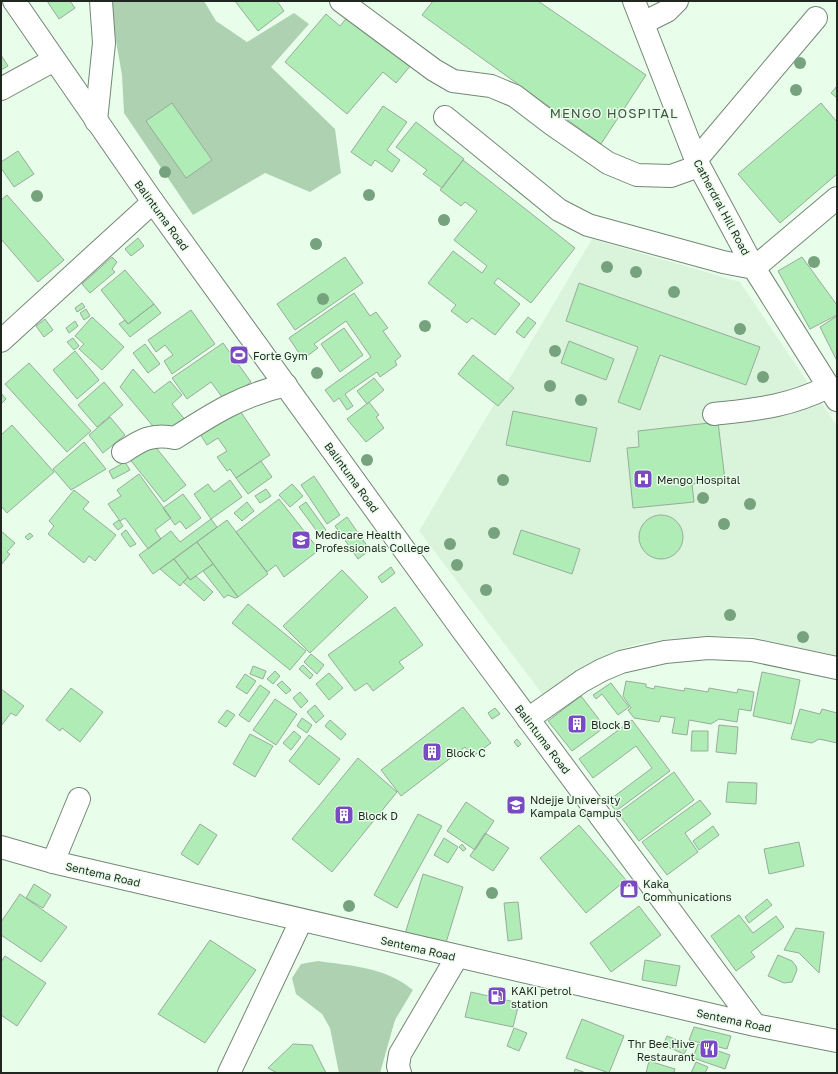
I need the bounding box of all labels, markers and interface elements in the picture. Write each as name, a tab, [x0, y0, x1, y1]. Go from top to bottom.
district label: MENGO HOSPITAL	[550, 105, 678, 121]
street label: Catherdral Hill Road	[691, 157, 753, 257]
street label: Balintuma Road	[132, 177, 192, 253]
sports icon: Forte Gym	[228, 344, 250, 366]
place label: Forte Gym	[253, 349, 308, 362]
street label: Balintuma Road	[322, 439, 382, 515]
hospital icon: Mengo Hospital	[632, 468, 654, 490]
place label: Mengo Hospital	[657, 473, 741, 486]
place label: Medicare Health Professionals College	[315, 528, 430, 554]
school or university icon: Medicare Health Professionals College	[290, 529, 312, 551]
street label: Balintuma Road	[513, 702, 573, 776]
building icon: Block B	[566, 713, 588, 735]
place label: Block B	[591, 718, 631, 731]
building icon: Block C	[421, 741, 443, 763]
place label: Block C	[446, 746, 486, 759]
place label: Ndejje University Kampala Campus	[530, 793, 622, 819]
school or university icon: Ndejje University Kampala Campus	[505, 794, 527, 816]
building icon: Block D	[333, 804, 355, 826]
place label: Block D	[358, 809, 398, 822]
street label: Sentema Road	[64, 859, 142, 889]
place label: Kaka Communications	[643, 877, 732, 903]
shop icon: Kaka Communications	[618, 878, 640, 900]
street label: Sentema Road	[379, 933, 457, 963]
place label: KAKI petrol station	[511, 984, 572, 1010]
fuel station icon: KAKI petrol station	[486, 985, 508, 1007]
street label: Sentema Road	[695, 1006, 773, 1034]
place label: Thr Bee Hive Restaurant	[628, 1037, 695, 1063]
restaurant icon: Thr Bee Hive Restaurant	[698, 1038, 720, 1060]

